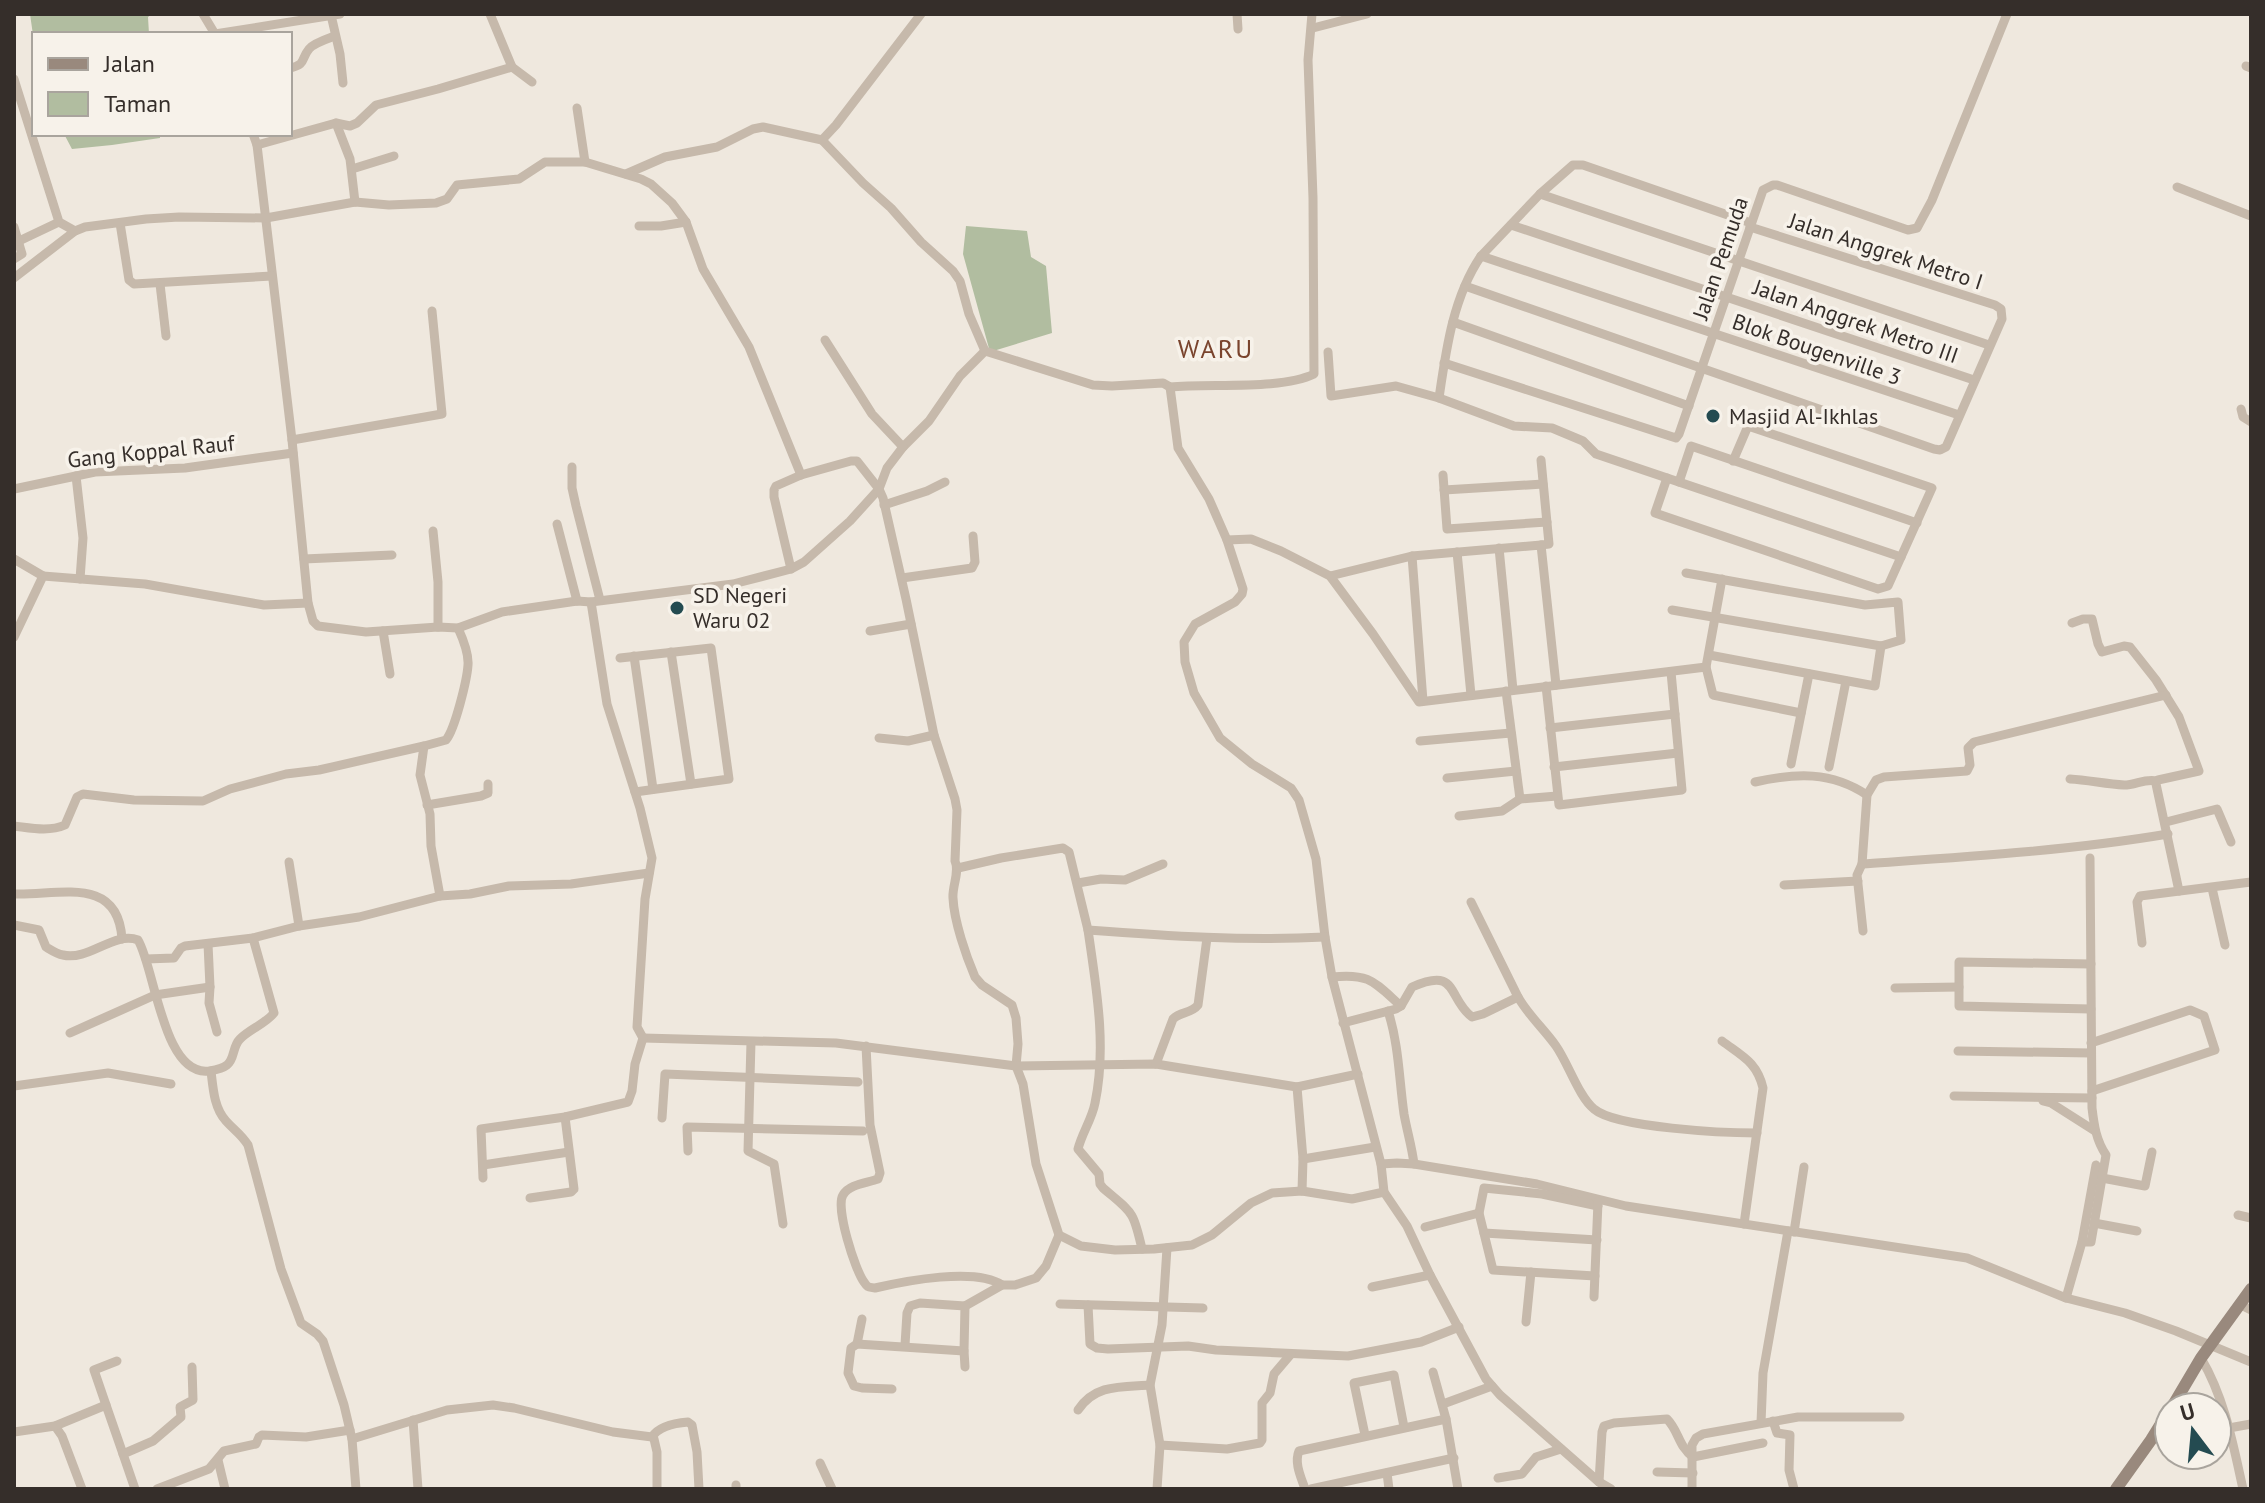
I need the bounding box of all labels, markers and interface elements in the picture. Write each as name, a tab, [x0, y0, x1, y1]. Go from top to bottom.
legend	[32, 32, 292, 136]
text: Jalan	[103, 48, 155, 79]
text: Taman	[104, 88, 171, 119]
street label: Jalan Pemuda	[1686, 193, 1754, 324]
street label: Jalan Anggrek Metro I	[1784, 206, 1987, 296]
street label: Jalan Anggrek Metro III	[1749, 272, 1962, 369]
street label: Blok Bougenville 3	[1729, 307, 1905, 391]
district label: WARU	[1178, 332, 1254, 365]
place label: Masjid Al-Ikhlas	[1729, 402, 1878, 430]
marker: Masjid Al-Ikhlas	[1704, 407, 1722, 425]
street label: Gang Koppal Rauf	[66, 428, 237, 474]
place label: SD Negeri Waru 02	[693, 581, 787, 634]
marker: SD Negeri Waru 02	[668, 599, 686, 617]
north arrow	[2153, 1391, 2233, 1471]
text: U	[2177, 1396, 2198, 1427]

